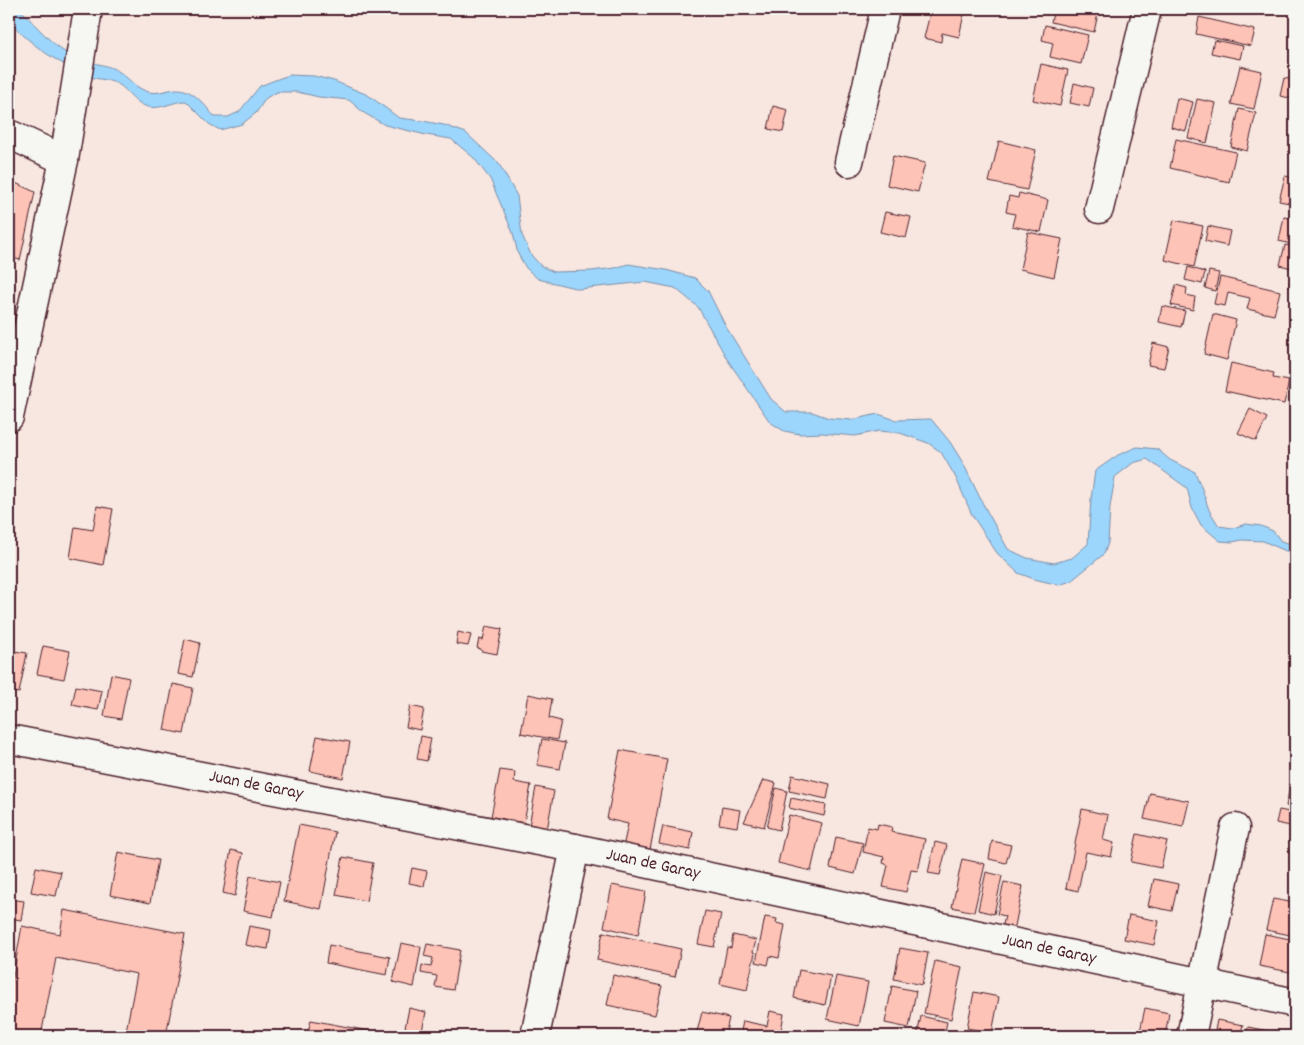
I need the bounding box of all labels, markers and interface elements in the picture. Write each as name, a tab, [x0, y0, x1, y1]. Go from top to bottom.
street label: Juan de Garay	[207, 765, 306, 808]
street label: Juan de Garay	[604, 843, 703, 887]
street label: Juan de Garay	[1000, 928, 1099, 972]

